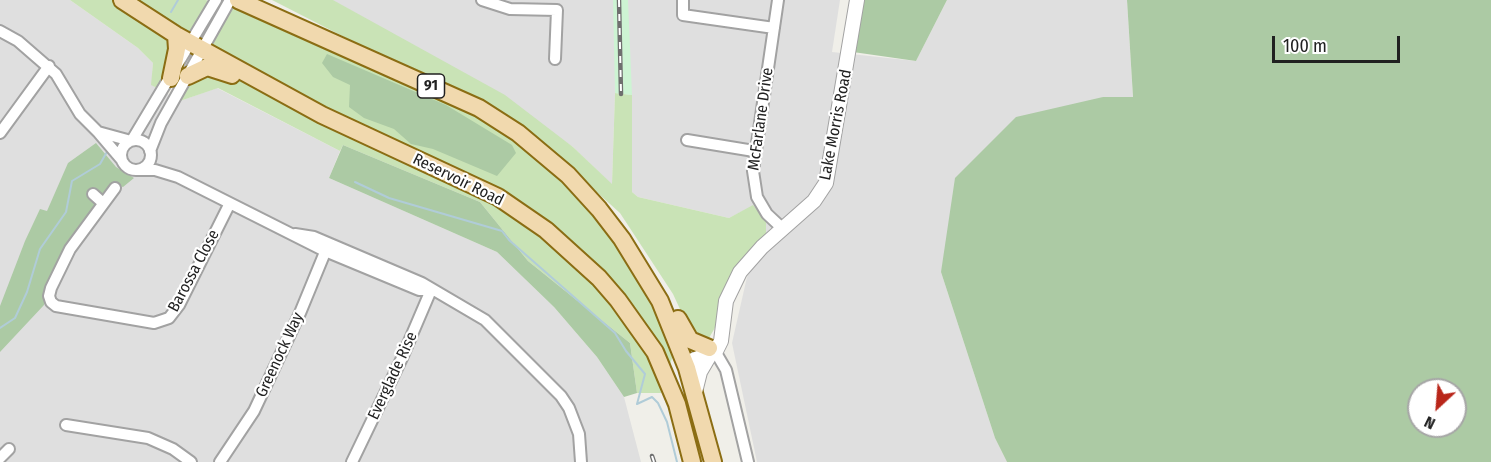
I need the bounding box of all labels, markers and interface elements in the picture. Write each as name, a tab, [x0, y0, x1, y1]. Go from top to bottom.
scale bar	[1275, 24, 1402, 62]
text: 100 m	[1283, 35, 1327, 57]
street label: McFarlane Drive	[744, 66, 778, 172]
street label: Lake Morris Road	[816, 68, 856, 182]
road number: 91	[418, 74, 444, 98]
street label: Reservoir Road	[409, 150, 507, 210]
street label: Barossa Close	[164, 227, 224, 315]
street label: Greenock Way	[252, 310, 308, 400]
street label: Everglade Rise	[364, 329, 422, 423]
north arrow	[1407, 378, 1467, 438]
text: N	[1421, 412, 1438, 433]

